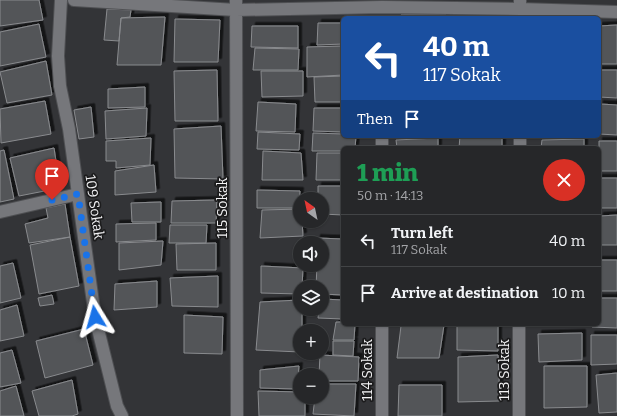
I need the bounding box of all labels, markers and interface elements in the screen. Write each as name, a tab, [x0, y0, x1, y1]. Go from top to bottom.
text: 40 m	[423, 30, 490, 63]
icon: left	[357, 32, 409, 84]
text: 117 Sokak	[423, 64, 501, 86]
icon: arrive	[401, 108, 423, 130]
text: Then	[357, 110, 393, 128]
pin	[35, 159, 69, 200]
text: 1 min	[357, 159, 418, 187]
button: close	[543, 159, 585, 201]
icon: arrive	[41, 165, 63, 187]
street label: 109 Sokak	[82, 174, 107, 241]
street label: 115 Sokak	[214, 177, 231, 239]
text: 50 m · 14:13	[357, 188, 424, 203]
north arrow	[293, 192, 329, 228]
map controls	[293, 192, 329, 404]
text: Turn left	[391, 224, 453, 242]
icon: left	[357, 230, 379, 252]
text: 40 m	[549, 232, 585, 250]
button: sound	[293, 236, 329, 272]
text: 117 Sokak	[391, 242, 447, 257]
button: layers	[293, 280, 329, 316]
icon: arrive	[357, 282, 379, 304]
text: Arrive at destination	[391, 284, 538, 302]
text: 10 m	[552, 284, 585, 302]
position arrow	[74, 296, 116, 338]
button: +	[293, 324, 329, 360]
street label: 114 Sokak	[359, 339, 376, 401]
street label: 113 Sokak	[496, 339, 513, 401]
button: −	[293, 368, 329, 404]

